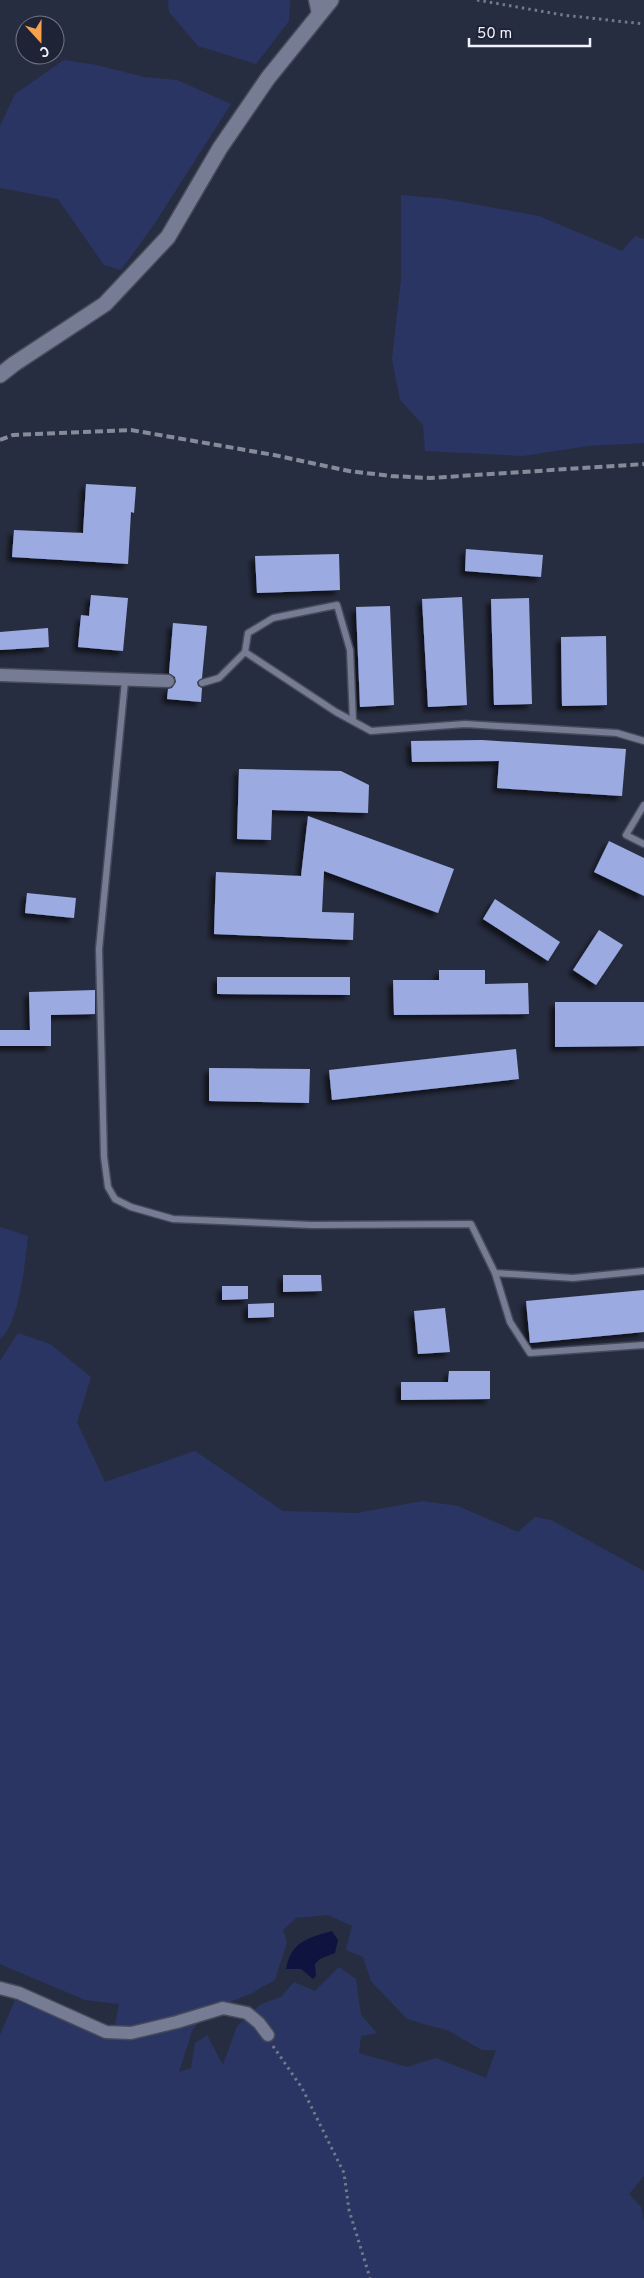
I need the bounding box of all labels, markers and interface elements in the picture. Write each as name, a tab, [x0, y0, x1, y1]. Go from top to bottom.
north arrow	[15, 15, 65, 65]
scale bar	[469, 15, 590, 47]
text: 50 m	[477, 25, 512, 44]
text: С	[37, 41, 51, 60]

